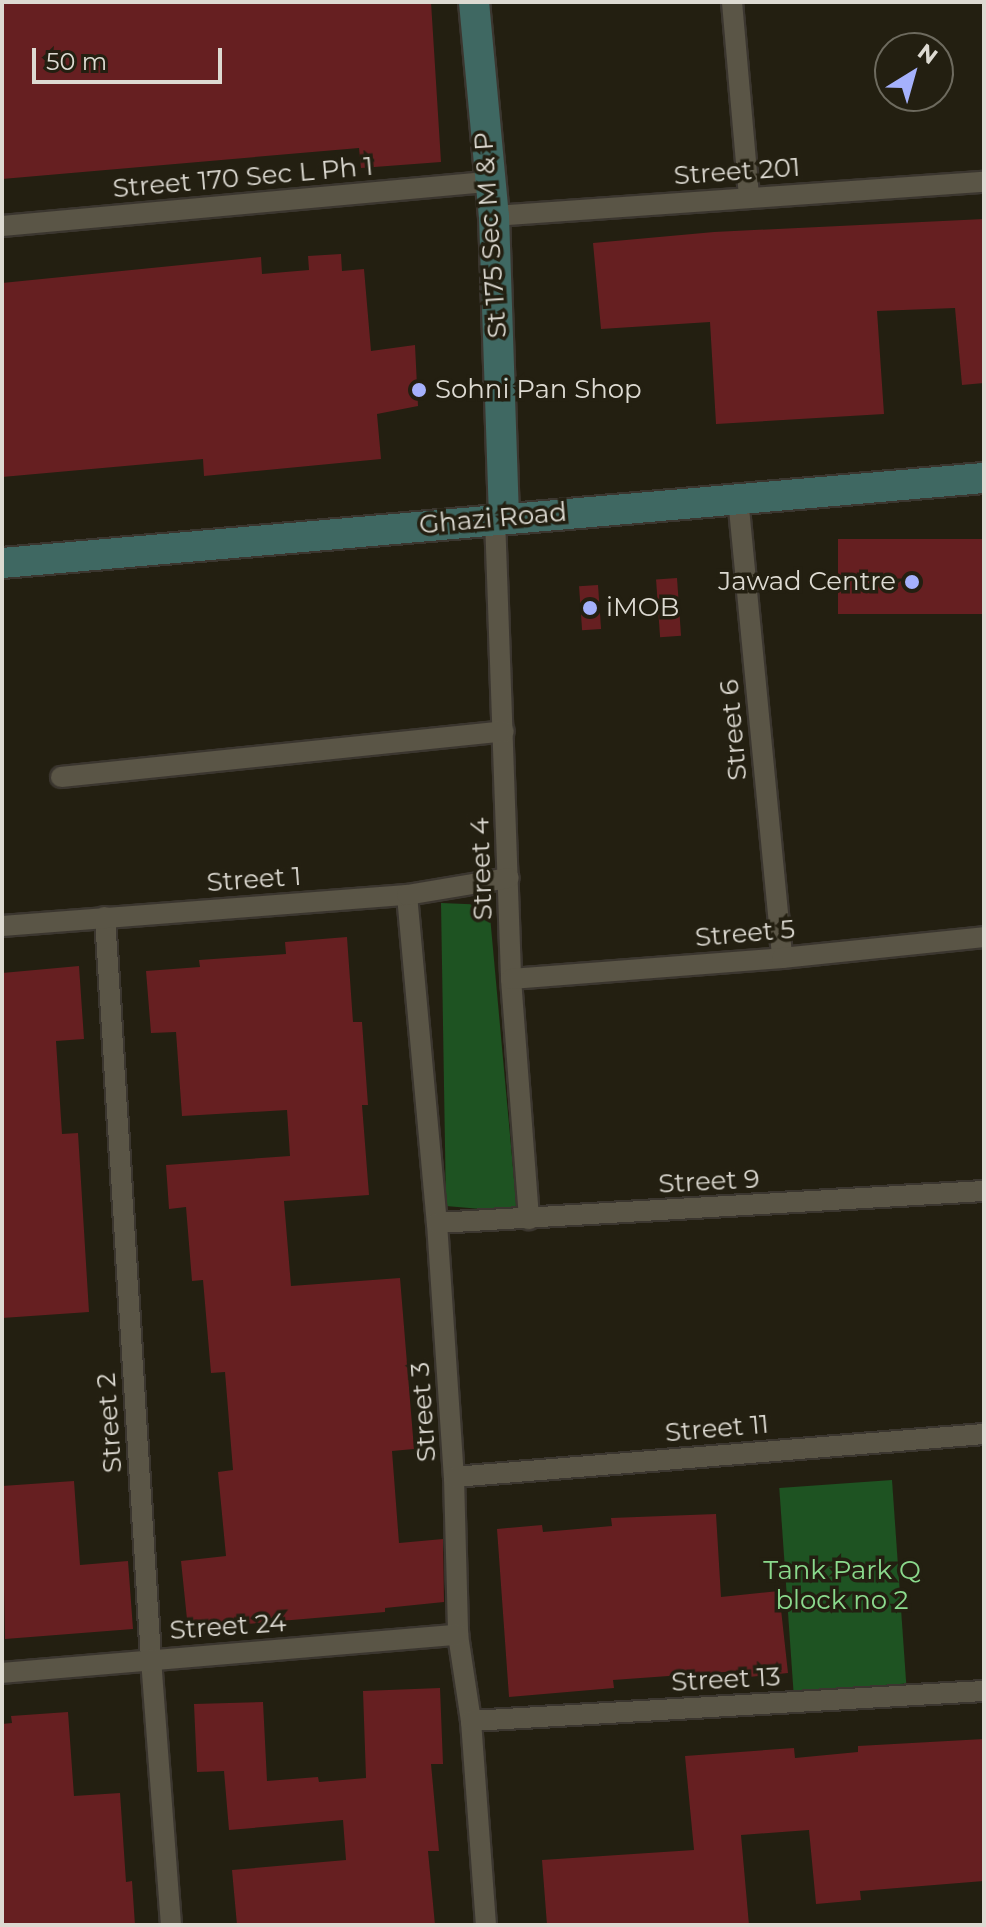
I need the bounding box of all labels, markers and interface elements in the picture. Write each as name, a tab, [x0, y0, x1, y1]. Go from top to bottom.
scale bar	[36, 32, 226, 82]
north arrow	[874, 32, 954, 112]
text: N	[912, 38, 943, 70]
text: 50 m	[46, 47, 107, 76]
street label: St 175 Sec M & P	[468, 131, 514, 339]
street label: Street 170 Sec L Ph 1	[111, 151, 375, 205]
street label: Street 201	[673, 152, 801, 192]
place label: Sohni Pan Shop	[435, 374, 642, 406]
marker: Sohni Pan Shop	[410, 381, 428, 399]
street label: Ghazi Road	[418, 497, 568, 541]
place label: Jawad Centre	[718, 566, 896, 598]
marker: Jawad Centre	[903, 573, 921, 591]
place label: iMOB	[606, 592, 679, 624]
marker: iMOB	[581, 599, 599, 617]
street label: Street 6	[714, 678, 754, 782]
street label: Street 4	[465, 817, 499, 921]
street label: Street 1	[206, 861, 302, 899]
street label: Street 5	[694, 914, 796, 954]
street label: Street 9	[658, 1164, 760, 1200]
street label: Street 3	[405, 1361, 443, 1463]
street label: Street 2	[91, 1372, 129, 1474]
street label: Street 11	[664, 1409, 770, 1449]
park label: Tank Park Q block no 2	[763, 1555, 921, 1616]
street label: Street 24	[169, 1607, 287, 1647]
street label: Street 13	[671, 1662, 781, 1698]

